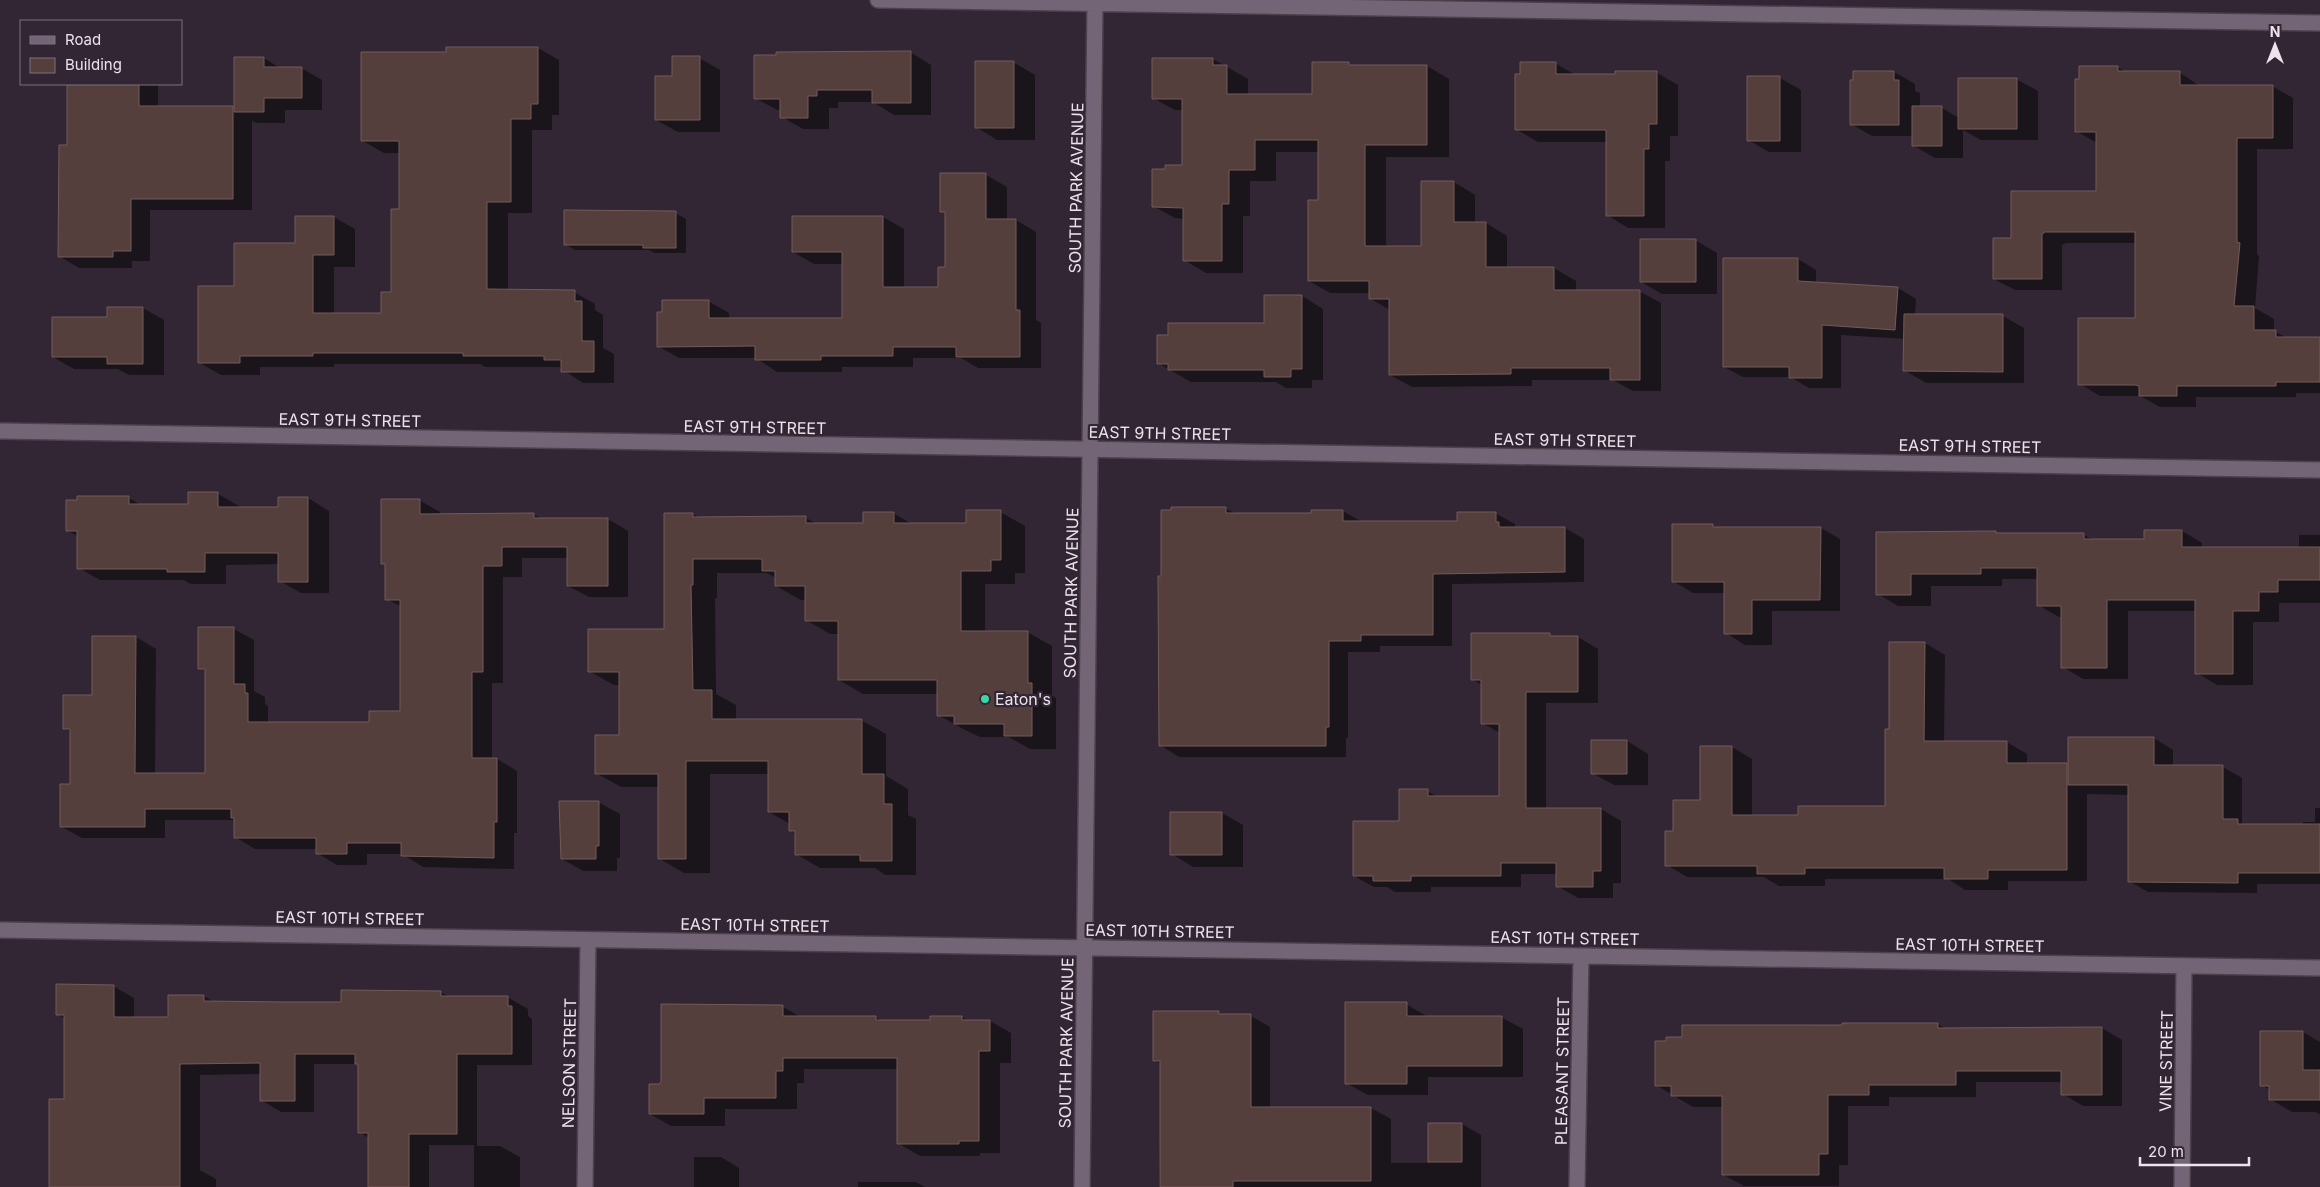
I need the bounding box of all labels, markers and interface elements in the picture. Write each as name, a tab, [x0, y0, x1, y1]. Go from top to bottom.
legend	[20, 20, 182, 85]
north arrow	[2250, 20, 2300, 70]
text: N	[2270, 23, 2280, 40]
text: Road	[65, 30, 101, 49]
text: Building	[65, 55, 122, 74]
street label: SOUTH PARK AVENUE	[1065, 102, 1087, 274]
street label: EAST 9TH STREET	[278, 409, 422, 431]
street label: EAST 9TH STREET	[683, 416, 827, 438]
street label: EAST 9TH STREET	[1088, 422, 1232, 444]
street label: EAST 9TH STREET	[1493, 429, 1637, 451]
street label: EAST 9TH STREET	[1898, 435, 2042, 457]
street label: SOUTH PARK AVENUE	[1060, 507, 1082, 679]
place label: Eaton's	[995, 689, 1051, 709]
marker: Eaton's	[979, 693, 991, 705]
street label: EAST 10TH STREET	[275, 907, 425, 929]
street label: EAST 10TH STREET	[680, 914, 830, 936]
street label: EAST 10TH STREET	[1085, 920, 1235, 942]
street label: EAST 10TH STREET	[1490, 927, 1640, 949]
street label: EAST 10TH STREET	[1895, 934, 2045, 956]
street label: SOUTH PARK AVENUE	[1055, 957, 1077, 1129]
street label: PLEASANT STREET	[1551, 997, 1573, 1145]
street label: NELSON STREET	[558, 998, 580, 1128]
street label: VINE STREET	[2155, 1010, 2177, 1112]
scale bar	[2140, 1134, 2249, 1166]
text: 20 m	[2148, 1142, 2184, 1161]

